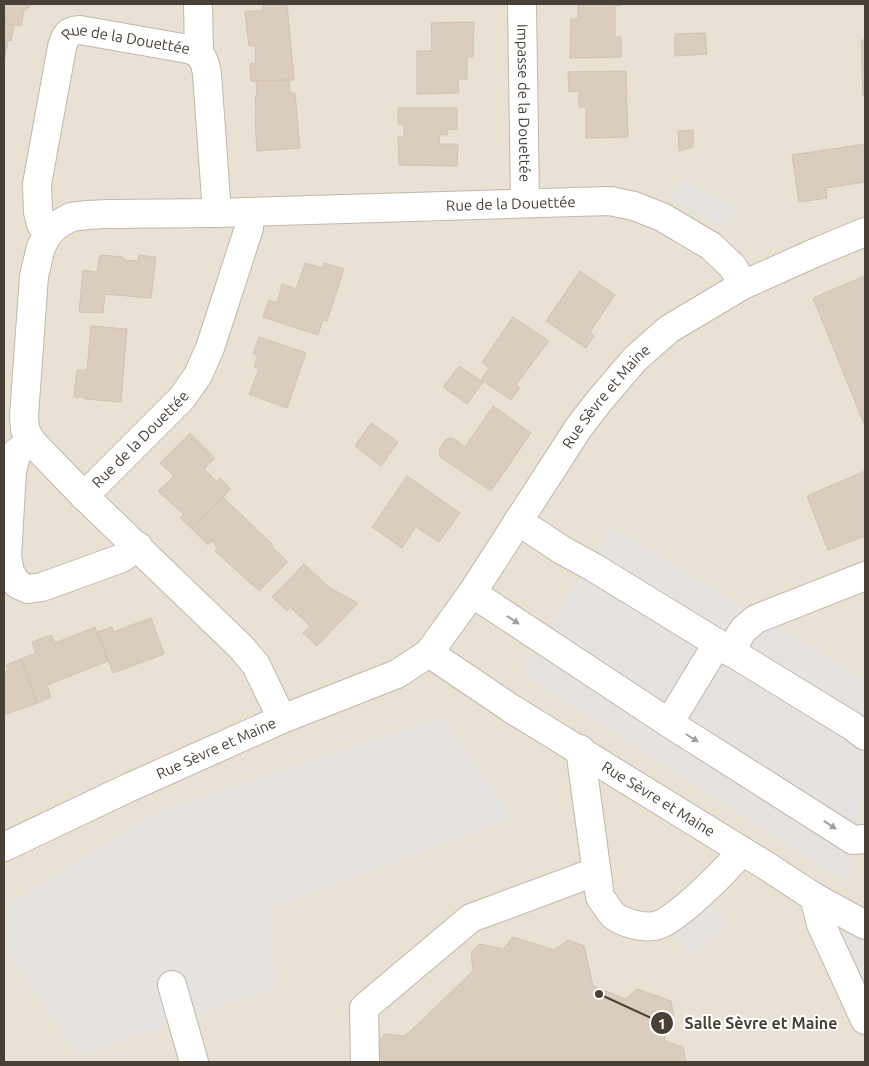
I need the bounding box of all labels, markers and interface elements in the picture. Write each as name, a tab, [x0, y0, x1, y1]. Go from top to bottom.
street label: Rue de la Douettée	[58, 21, 191, 57]
street label: Impasse de la Douettée	[514, 24, 534, 182]
street label: Rue de la Douettée	[446, 193, 576, 214]
street label: Rue Sèvre et Maine	[559, 341, 653, 451]
street label: Rue de la Douettée	[88, 388, 192, 491]
one-way arrow	[506, 615, 519, 625]
street label: Rue Sèvre et Maine	[153, 714, 279, 782]
one-way arrow	[686, 733, 699, 743]
street label: Rue Sèvre et Maine	[599, 758, 718, 840]
one-way arrow	[823, 820, 836, 829]
callout: Salle Sèvre et Maine	[650, 1008, 847, 1039]
text: Salle Sèvre et Maine	[685, 1014, 837, 1032]
text: 1	[658, 1015, 666, 1032]

